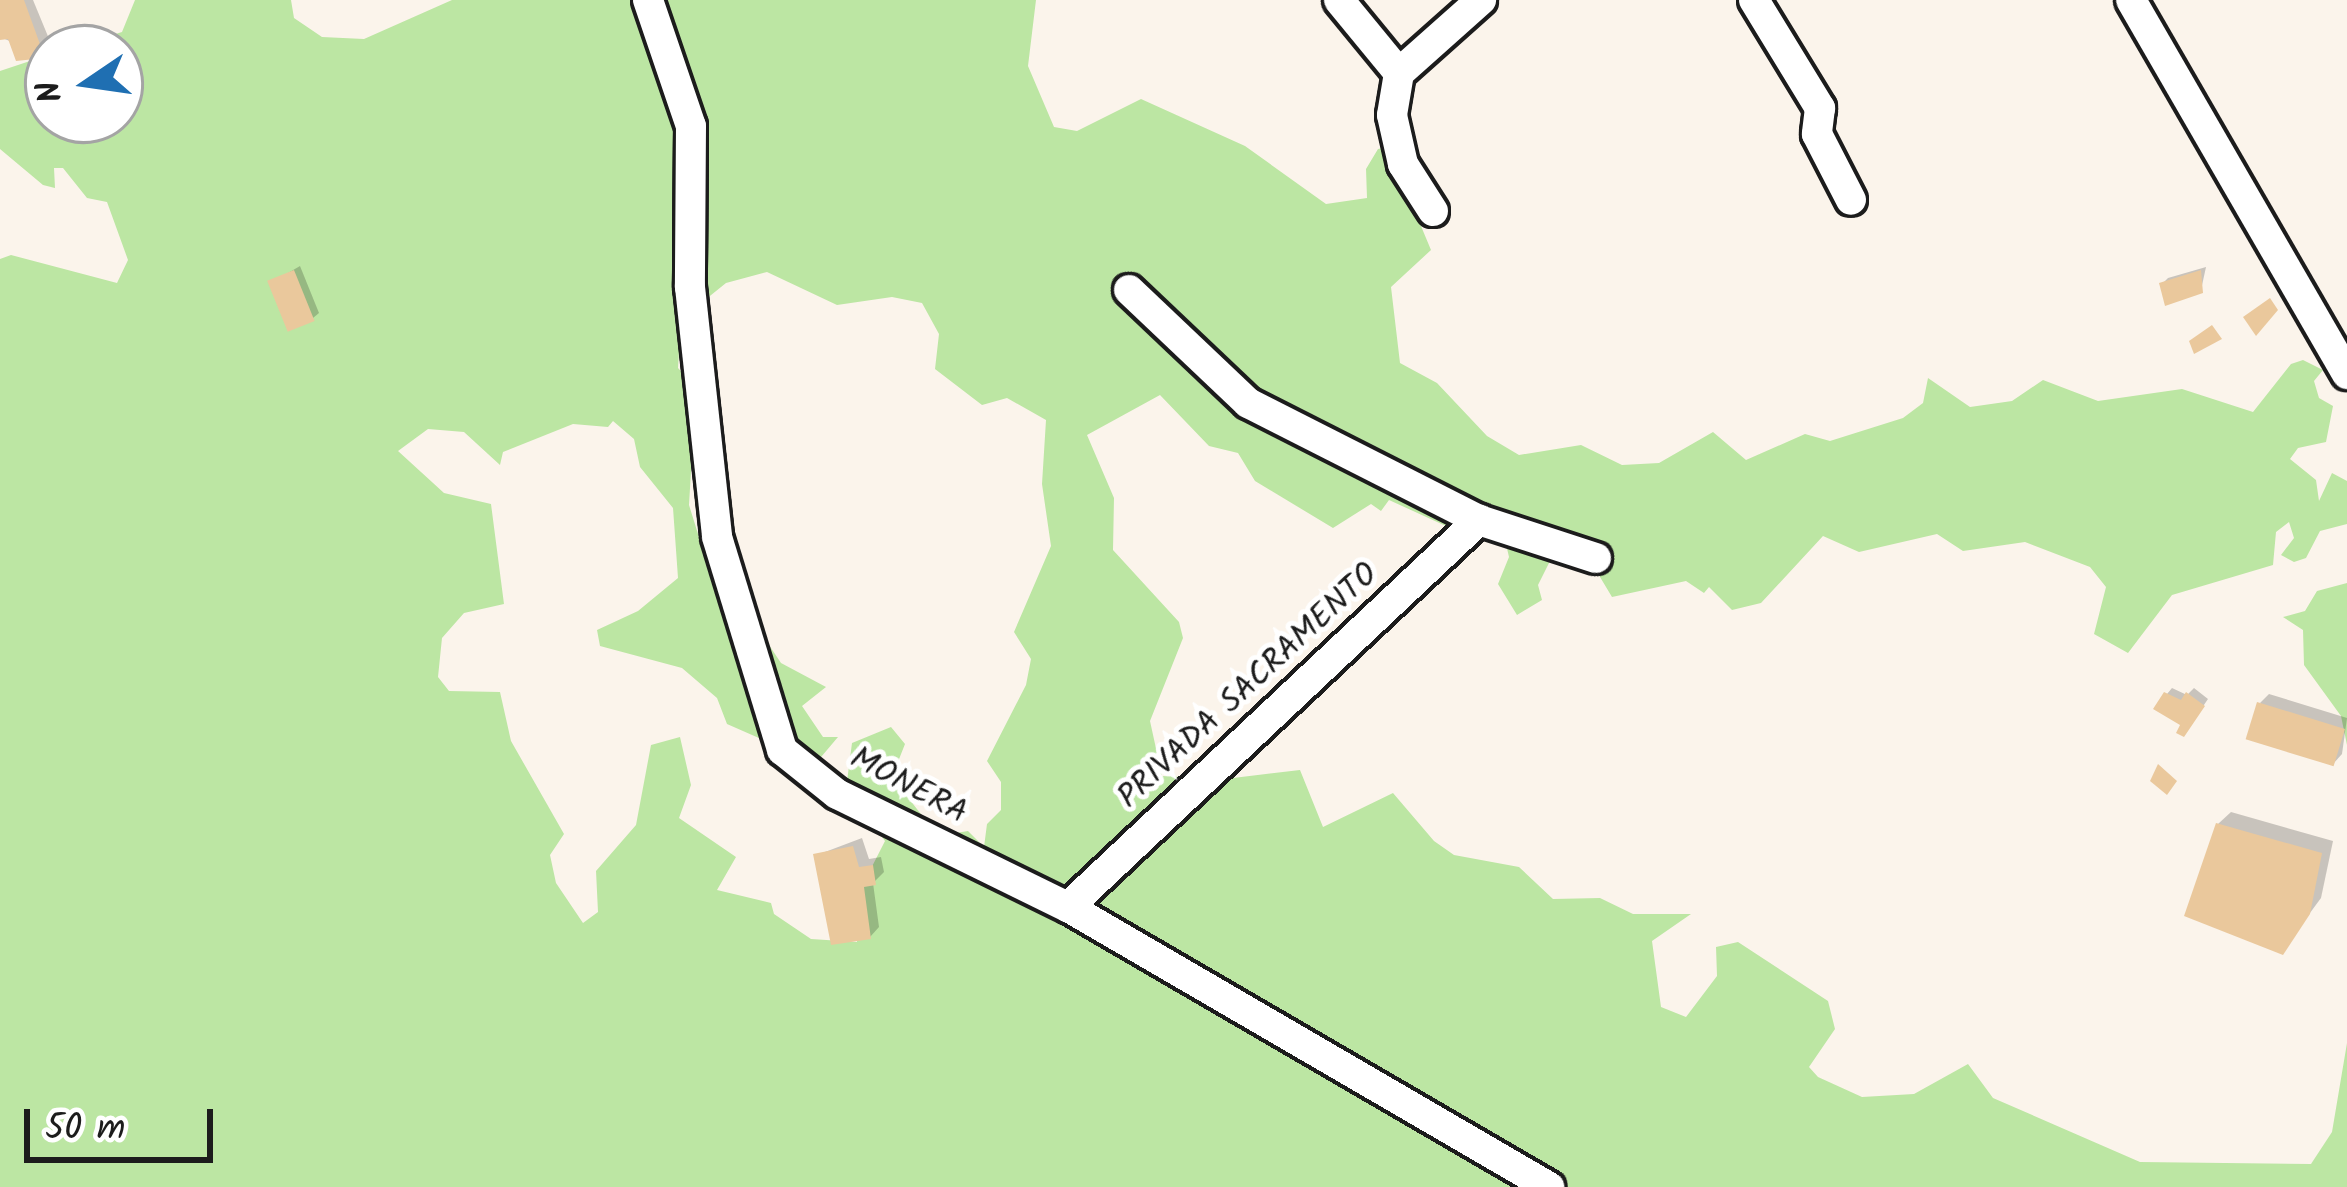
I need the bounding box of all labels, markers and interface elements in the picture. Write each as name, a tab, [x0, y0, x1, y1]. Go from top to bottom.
north arrow	[24, 24, 144, 144]
text: N	[23, 75, 80, 108]
street label: PRIVADA SACRAMENTO	[1110, 556, 1388, 818]
street label: MONERA	[843, 740, 973, 834]
scale bar	[30, 1085, 219, 1159]
text: 50 m	[45, 1101, 125, 1158]

